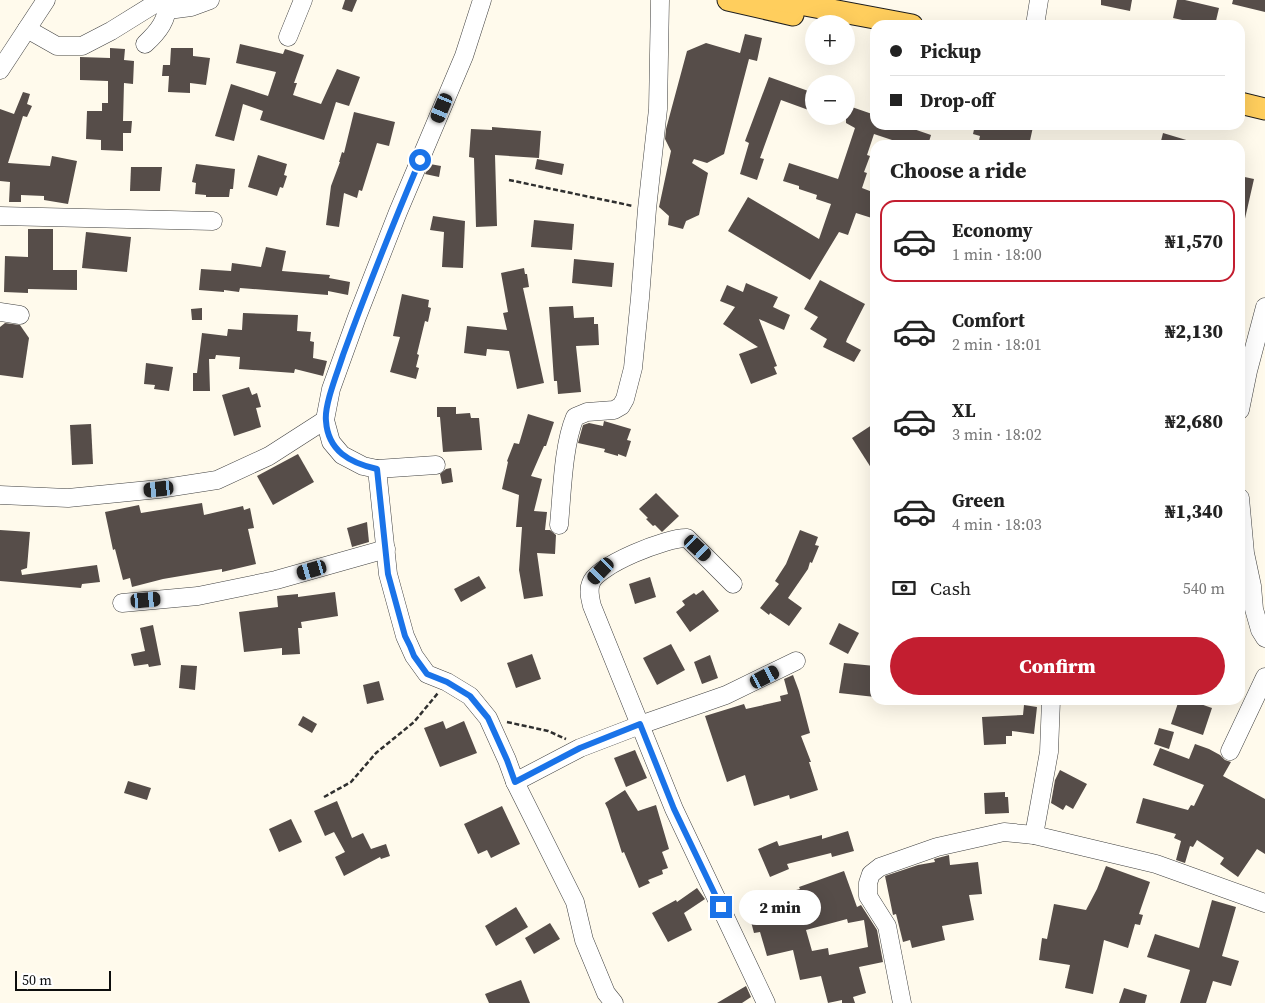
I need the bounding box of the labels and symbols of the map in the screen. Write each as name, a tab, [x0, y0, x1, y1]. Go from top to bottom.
car	[429, 91, 454, 125]
route start	[409, 149, 431, 171]
car	[143, 480, 174, 498]
car	[681, 532, 714, 564]
car	[585, 555, 616, 587]
car	[295, 559, 328, 581]
car	[130, 591, 161, 609]
car	[748, 664, 781, 690]
callout: 2 min	[738, 890, 821, 924]
route end	[710, 896, 732, 918]
scale bar	[15, 968, 111, 991]

